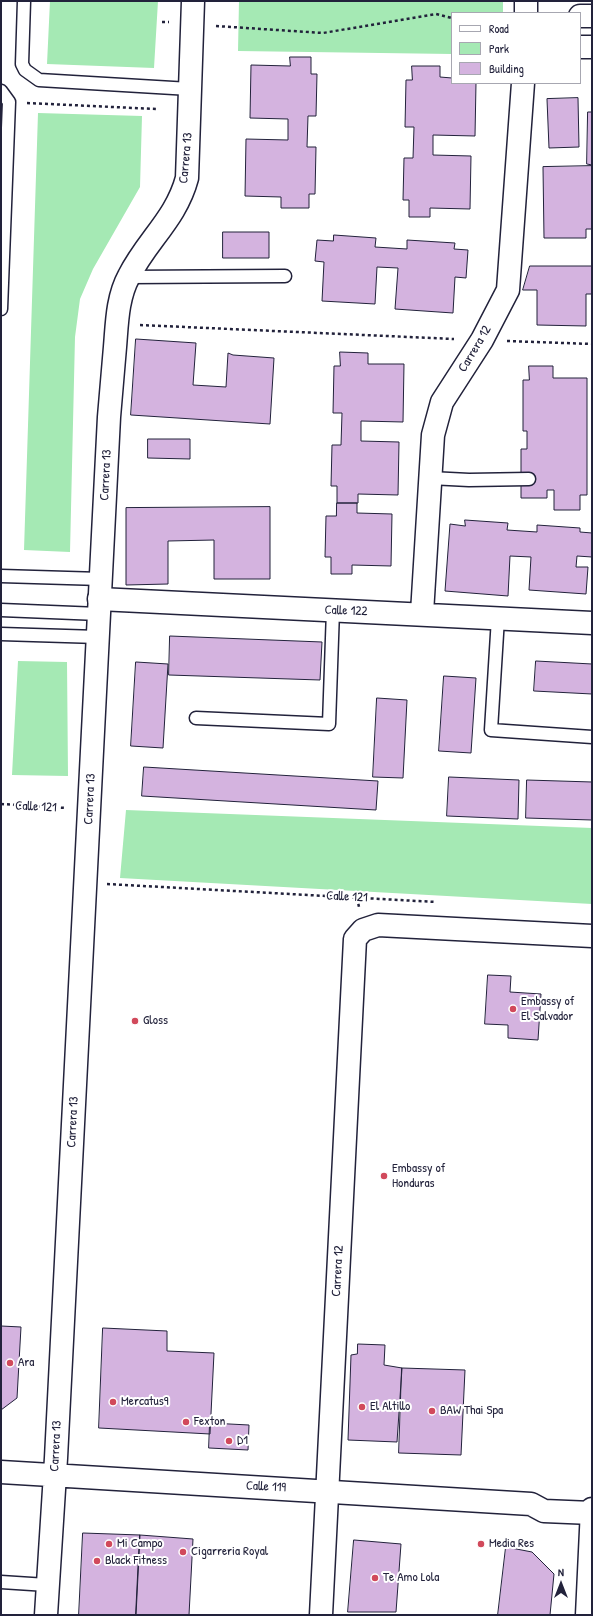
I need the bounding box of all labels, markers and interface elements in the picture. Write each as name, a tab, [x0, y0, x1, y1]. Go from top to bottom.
legend	[451, 12, 581, 84]
text: Road	[489, 20, 509, 37]
text: Park	[489, 40, 509, 57]
text: Building	[489, 60, 524, 77]
street label: Carrera 13	[176, 132, 196, 184]
street label: Carrera 12	[455, 323, 495, 375]
street label: Carrera 13	[97, 449, 115, 501]
street label: Calle 122	[324, 602, 368, 620]
street label: Carrera 13	[81, 773, 99, 825]
street label: Calle 121	[15, 798, 57, 816]
street label: Calle 121	[326, 888, 368, 906]
place label: Embassy of El Salvador	[521, 994, 574, 1025]
marker: Embassy of El Salvador	[508, 1004, 518, 1014]
place label: Gloss	[143, 1013, 168, 1029]
marker: Gloss	[130, 1016, 140, 1026]
street label: Carrera 13	[64, 1096, 82, 1148]
place label: Embassy of Honduras	[392, 1161, 445, 1192]
marker: Embassy of Honduras	[379, 1171, 389, 1181]
street label: Carrera 12	[329, 1245, 347, 1297]
place label: Ara	[18, 1355, 34, 1371]
marker: Ara	[5, 1358, 15, 1368]
place label: Mercatus9	[121, 1394, 169, 1410]
marker: Mercatus9	[108, 1397, 118, 1407]
place label: El Altillo	[370, 1399, 410, 1415]
marker: El Altillo	[357, 1402, 367, 1412]
place label: BAW Thai Spa	[440, 1403, 503, 1419]
marker: BAW Thai Spa	[427, 1406, 437, 1416]
place label: Fexton	[194, 1414, 225, 1430]
marker: Fexton	[181, 1417, 191, 1427]
street label: Carrera 13	[47, 1420, 65, 1472]
place label: D1	[237, 1433, 248, 1449]
marker: D1	[224, 1436, 234, 1446]
street label: Calle 119	[246, 1478, 286, 1496]
place label: Mi Campo	[117, 1536, 162, 1552]
place label: Media Res	[489, 1536, 534, 1552]
marker: Mi Campo	[104, 1539, 114, 1549]
marker: Media Res	[476, 1539, 486, 1549]
place label: Cigarreria Royal	[191, 1544, 268, 1560]
marker: Cigarreria Royal	[178, 1547, 188, 1557]
place label: Black Fitness	[105, 1553, 167, 1569]
marker: Black Fitness	[92, 1556, 102, 1566]
north arrow	[541, 1564, 581, 1604]
text: N	[558, 1565, 564, 1579]
place label: Te Amo Lola	[383, 1570, 439, 1586]
marker: Te Amo Lola	[370, 1573, 380, 1583]

